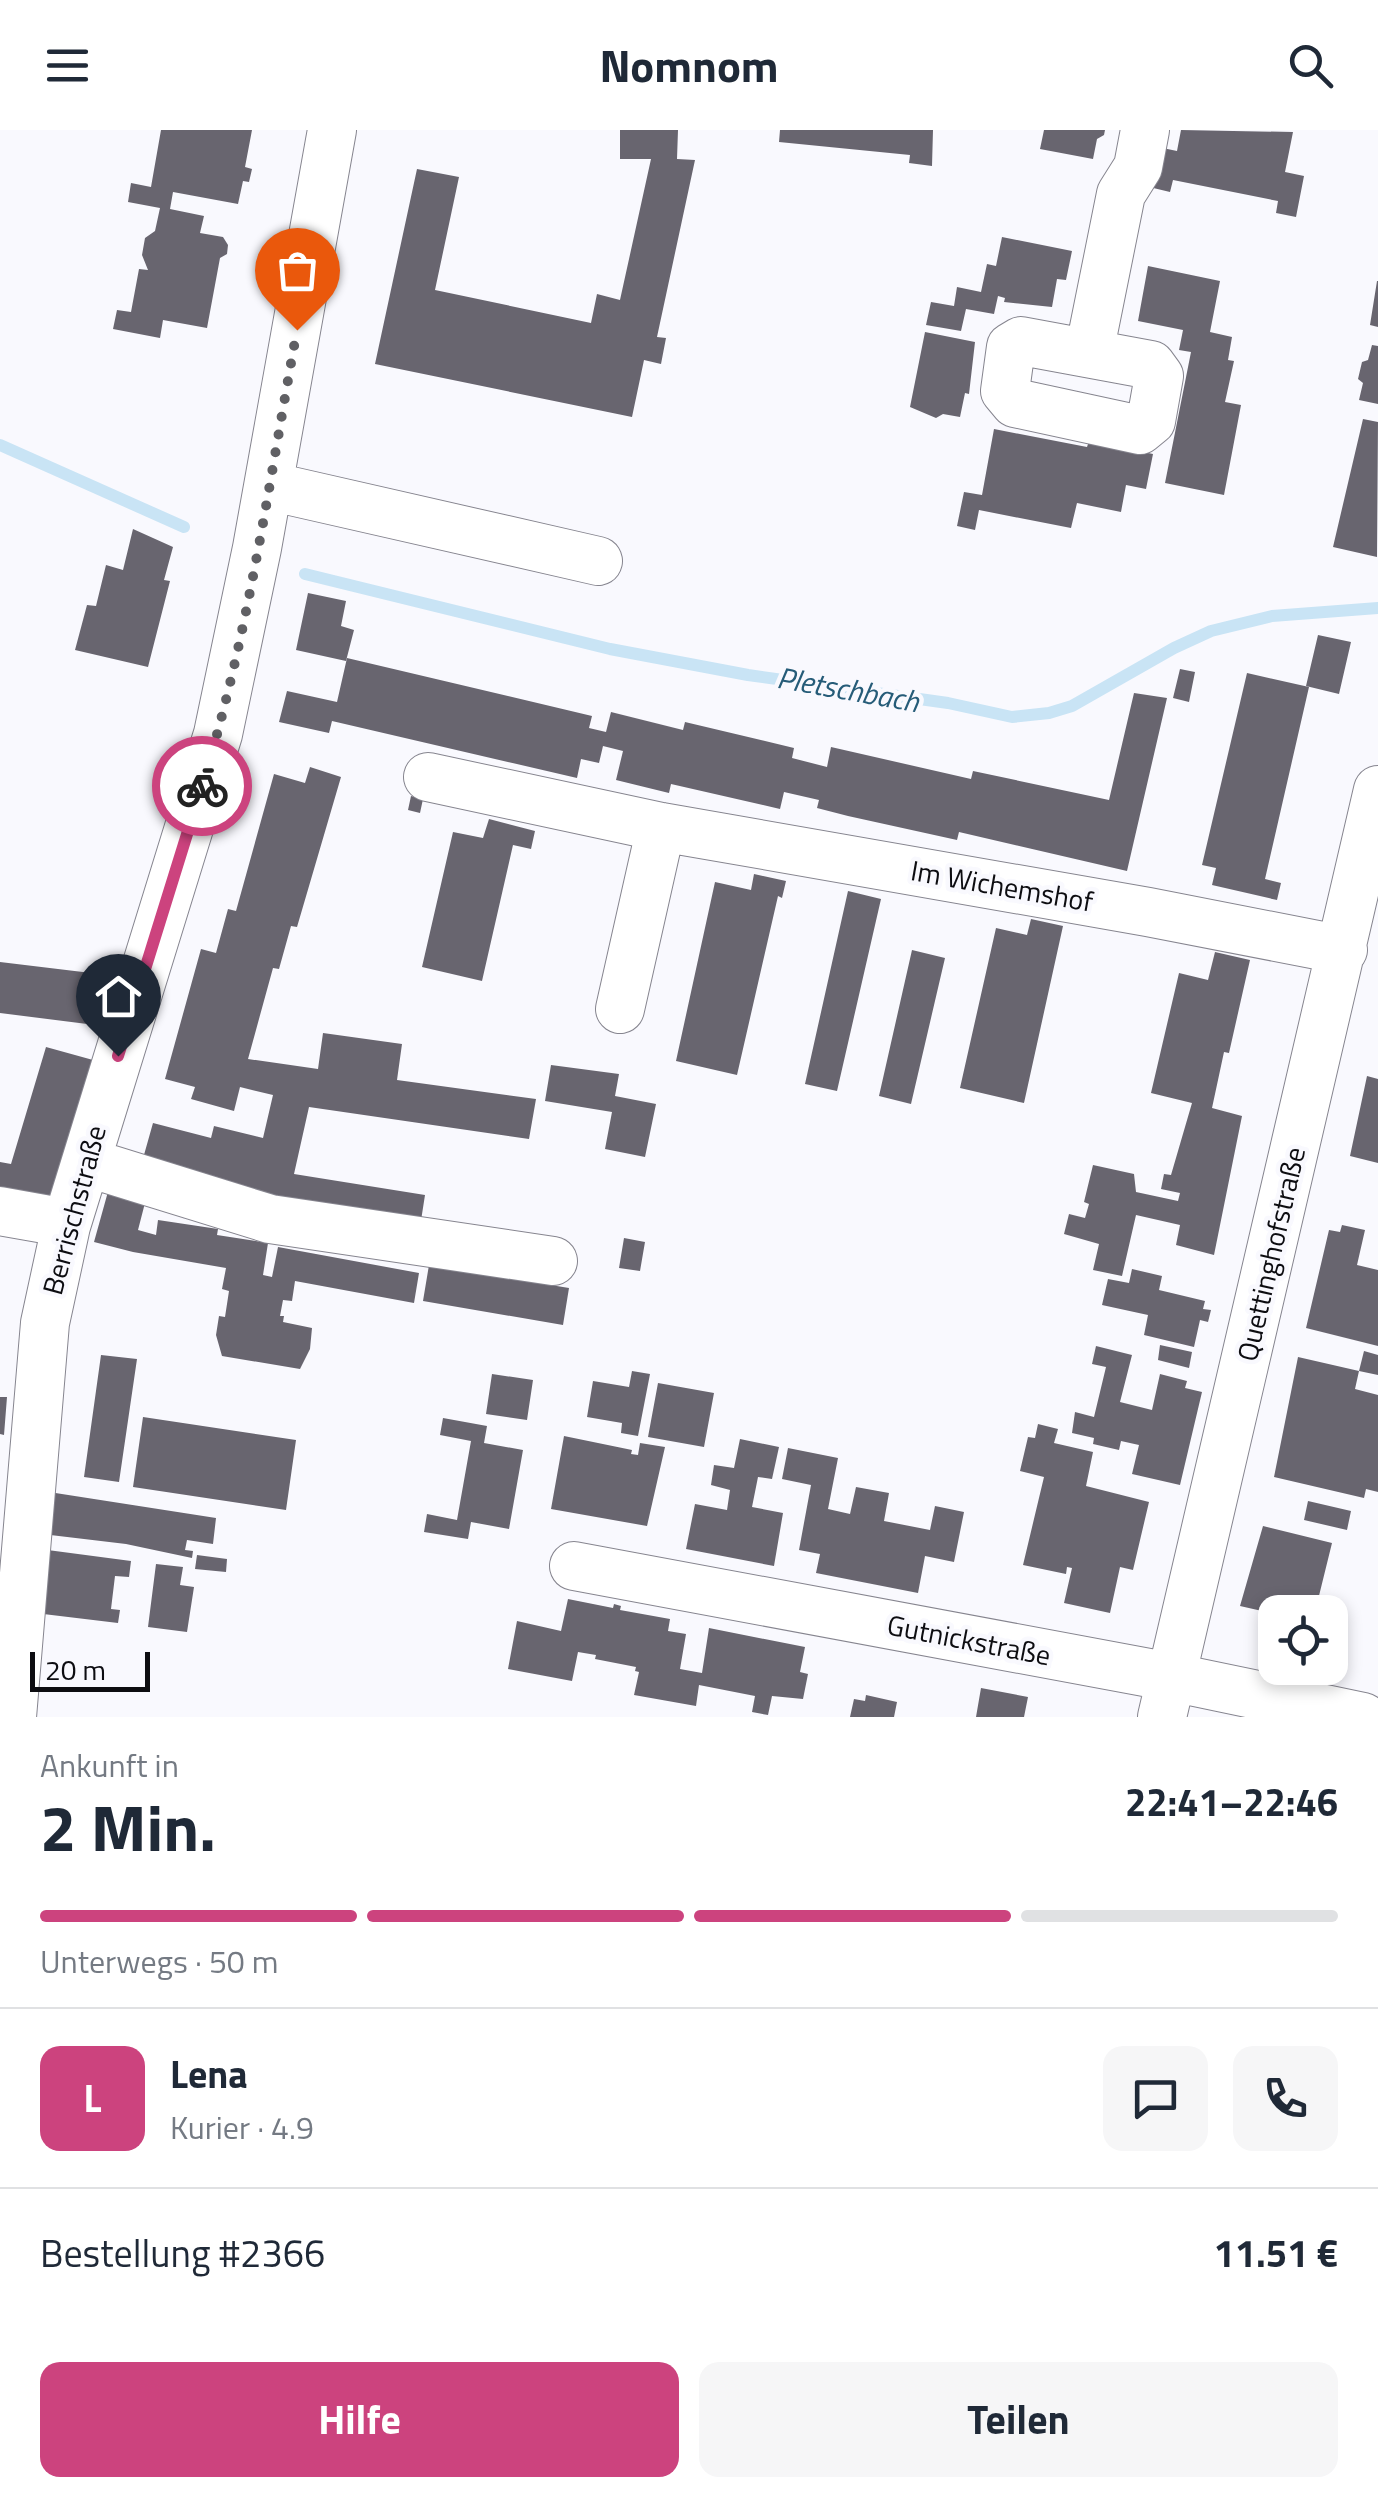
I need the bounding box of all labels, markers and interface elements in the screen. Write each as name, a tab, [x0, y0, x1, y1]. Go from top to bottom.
text: Nomnom	[599, 31, 779, 99]
icon: menu	[40, 38, 95, 93]
icon: search	[1283, 38, 1338, 93]
pin	[255, 228, 340, 331]
icon: bag	[270, 243, 325, 298]
water label: Pletschbach	[774, 654, 924, 724]
courier	[152, 736, 252, 836]
icon: bike	[175, 759, 230, 814]
street label: Im Wichemshof	[908, 848, 1097, 923]
pin	[76, 954, 161, 1057]
icon: home	[91, 969, 146, 1024]
street label: Berrischstraße	[30, 1120, 117, 1299]
street label: Quettinghofstraße	[1225, 1143, 1316, 1365]
map controls	[1258, 1595, 1348, 1685]
button: locate	[1258, 1595, 1348, 1685]
street label: Gutnickstraße	[884, 1603, 1054, 1676]
scale bar	[30, 1647, 150, 1692]
text: 20 m	[45, 1648, 106, 1691]
text: Ankunft in	[40, 1741, 179, 1789]
text: 22:41–22:46	[1125, 1773, 1338, 1831]
text: 2 Min.	[40, 1777, 216, 1876]
text: Unterwegs · 50 m	[40, 1937, 279, 1985]
text: Lena	[170, 2045, 248, 2103]
button: chat	[1103, 2046, 1208, 2151]
button: phone	[1233, 2046, 1338, 2151]
text: L	[84, 2069, 101, 2127]
text: Kurier · 4.9	[170, 2103, 314, 2151]
text: Bestellung #2366	[40, 2224, 325, 2282]
text: 11.51 €	[1214, 2224, 1338, 2282]
button: Hilfe	[40, 2362, 679, 2477]
button: Teilen	[699, 2362, 1338, 2477]

